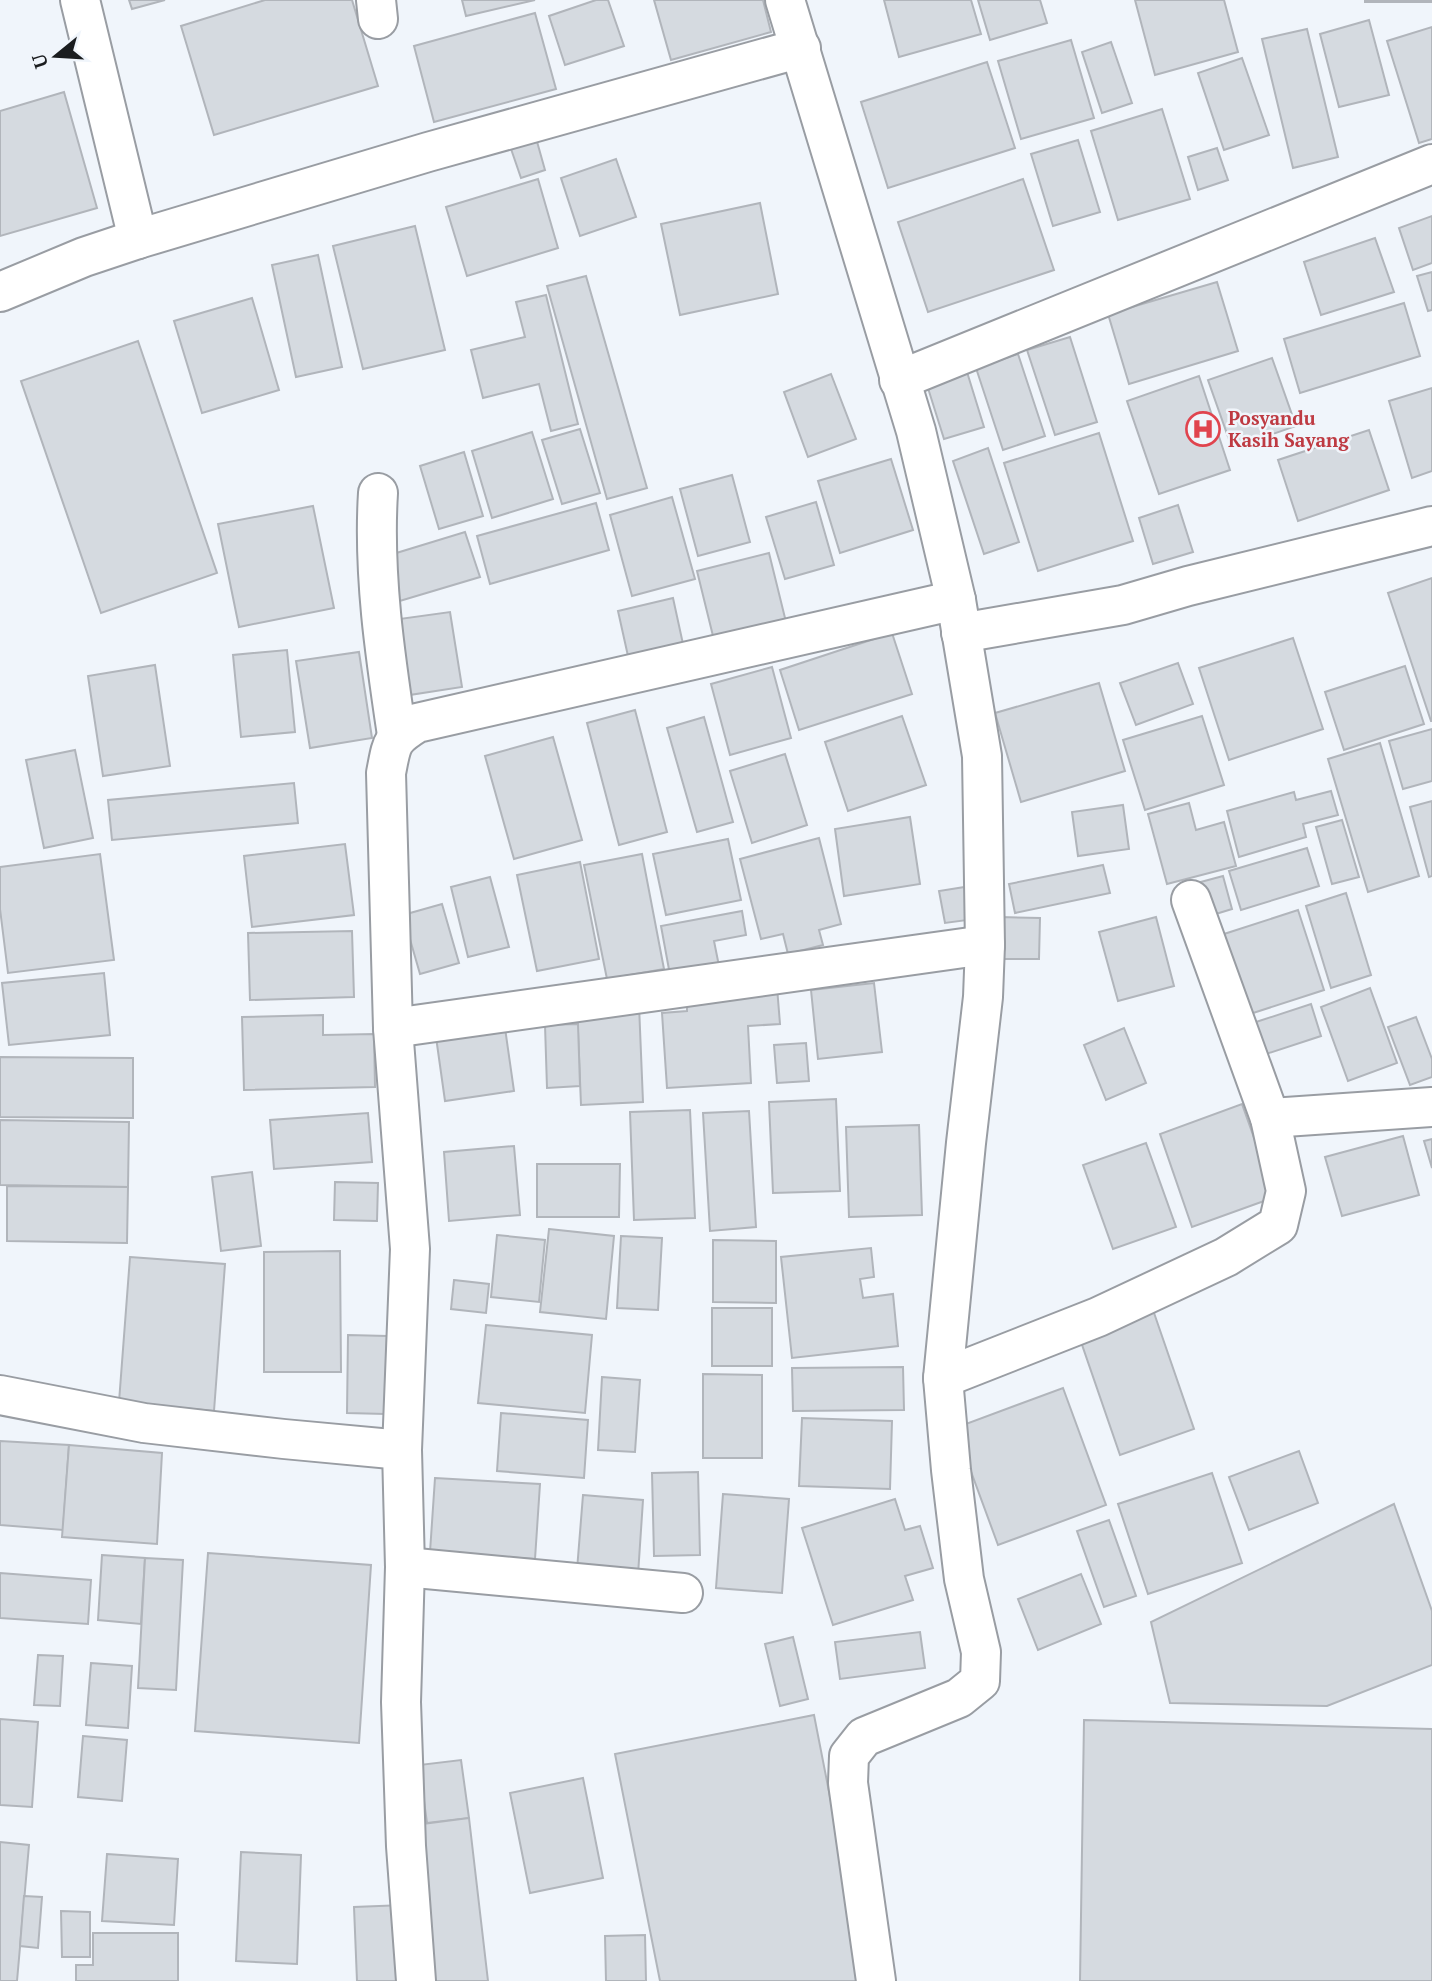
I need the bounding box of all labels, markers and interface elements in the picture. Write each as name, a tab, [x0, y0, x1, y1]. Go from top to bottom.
north arrow	[21, 21, 91, 91]
text: U	[25, 51, 53, 72]
place label: Posyandu Kasih Sayang	[1228, 405, 1350, 452]
hospital icon: Posyandu Kasih Sayang	[1184, 410, 1222, 448]

